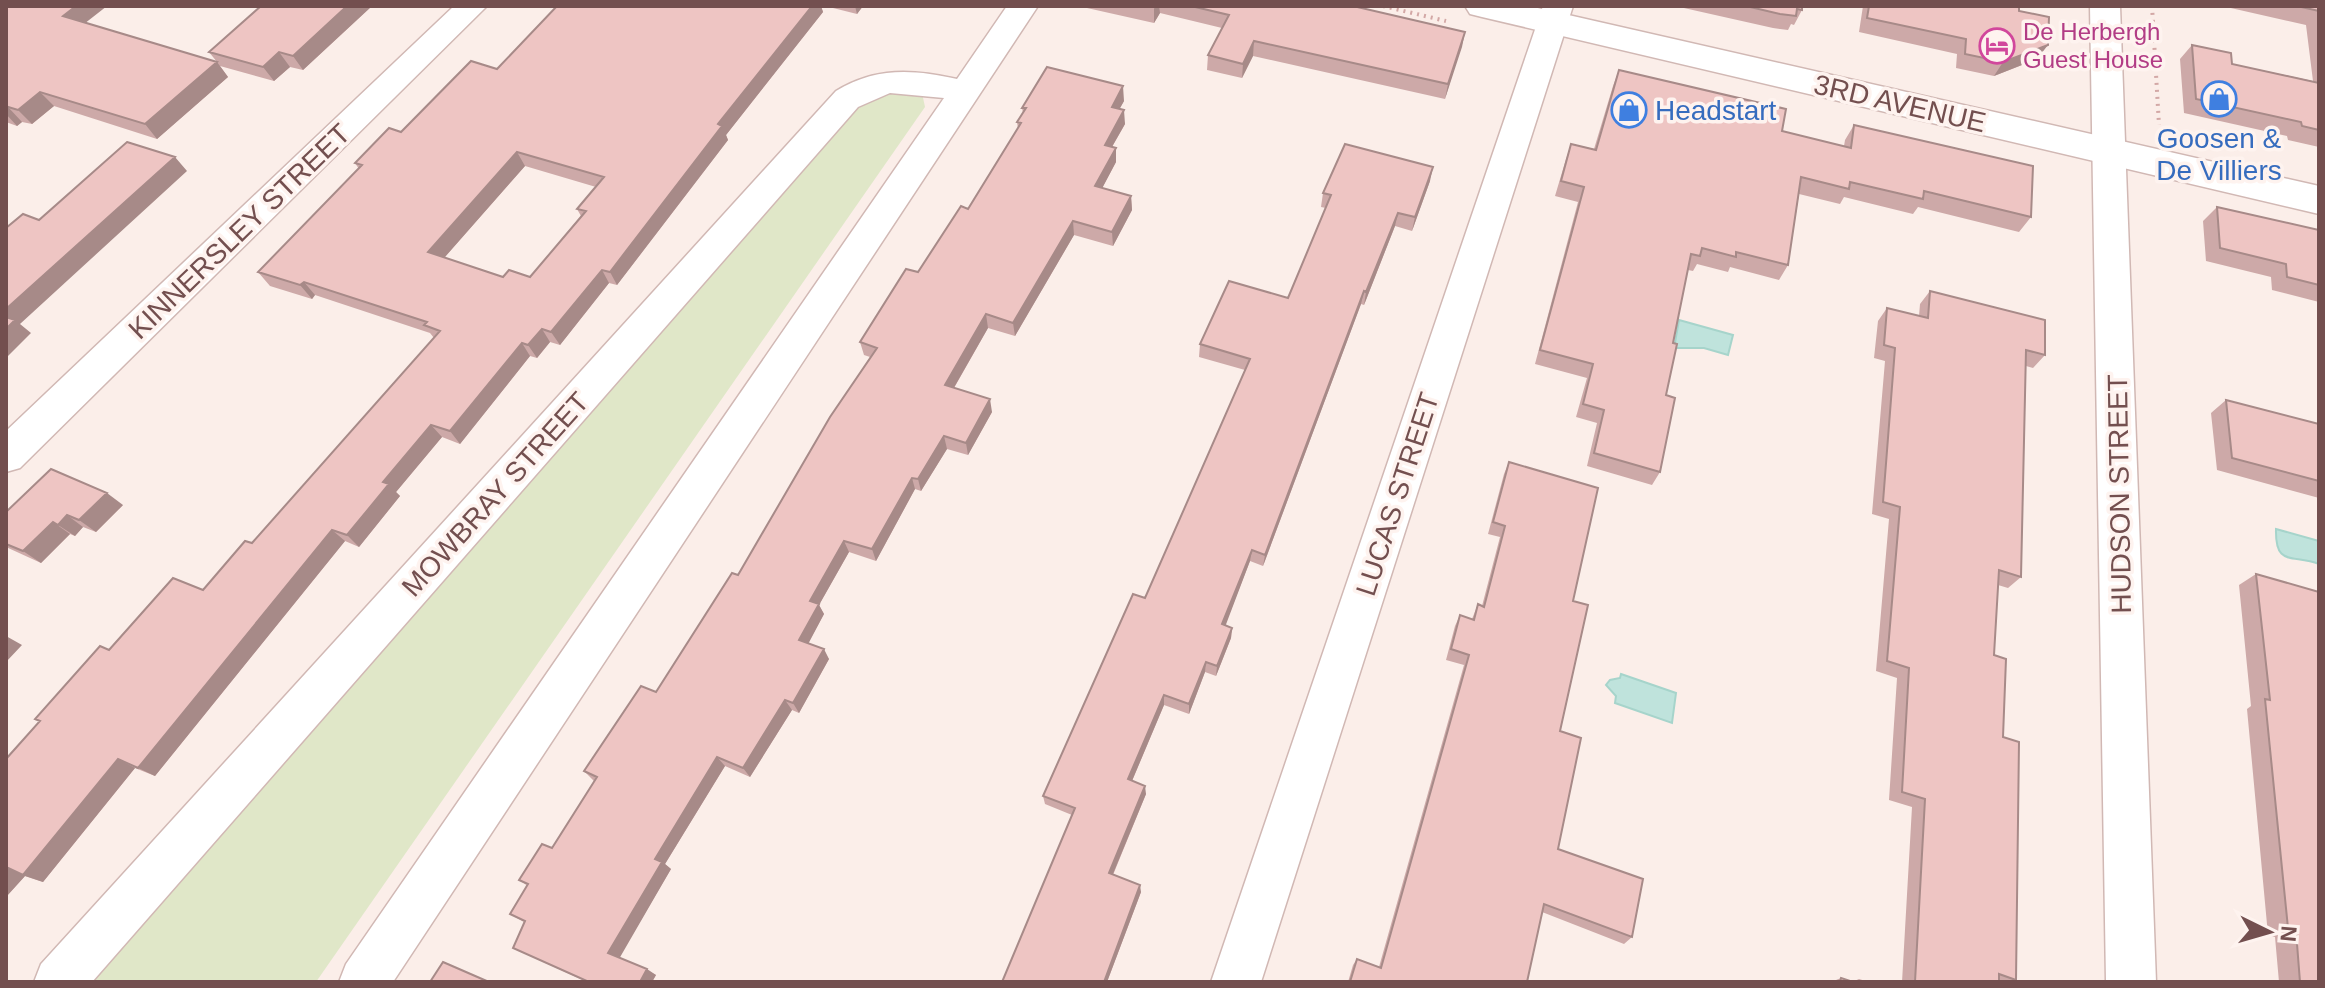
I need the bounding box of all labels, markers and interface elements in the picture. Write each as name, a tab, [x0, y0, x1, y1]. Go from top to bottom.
place label: De Herbergh Guest House	[2023, 18, 2163, 73]
hotel icon: De Herbergh Guest House	[1978, 27, 2016, 65]
street label: 3RD AVENUE	[1811, 69, 1989, 138]
shop icon: Goosen & De Villiers	[2200, 80, 2238, 118]
shop icon: Headstart	[1610, 91, 1648, 129]
place label: Headstart	[1655, 95, 1777, 126]
street label: KINNERSLEY STREET	[122, 118, 356, 345]
place label: Goosen & De Villiers	[2156, 123, 2282, 186]
street label: HUDSON STREET	[2102, 374, 2137, 614]
street label: MOWBRAY STREET	[396, 386, 595, 603]
street label: LUCAS STREET	[1350, 389, 1445, 600]
north arrow	[2229, 892, 2309, 972]
text: N	[2275, 925, 2302, 943]

